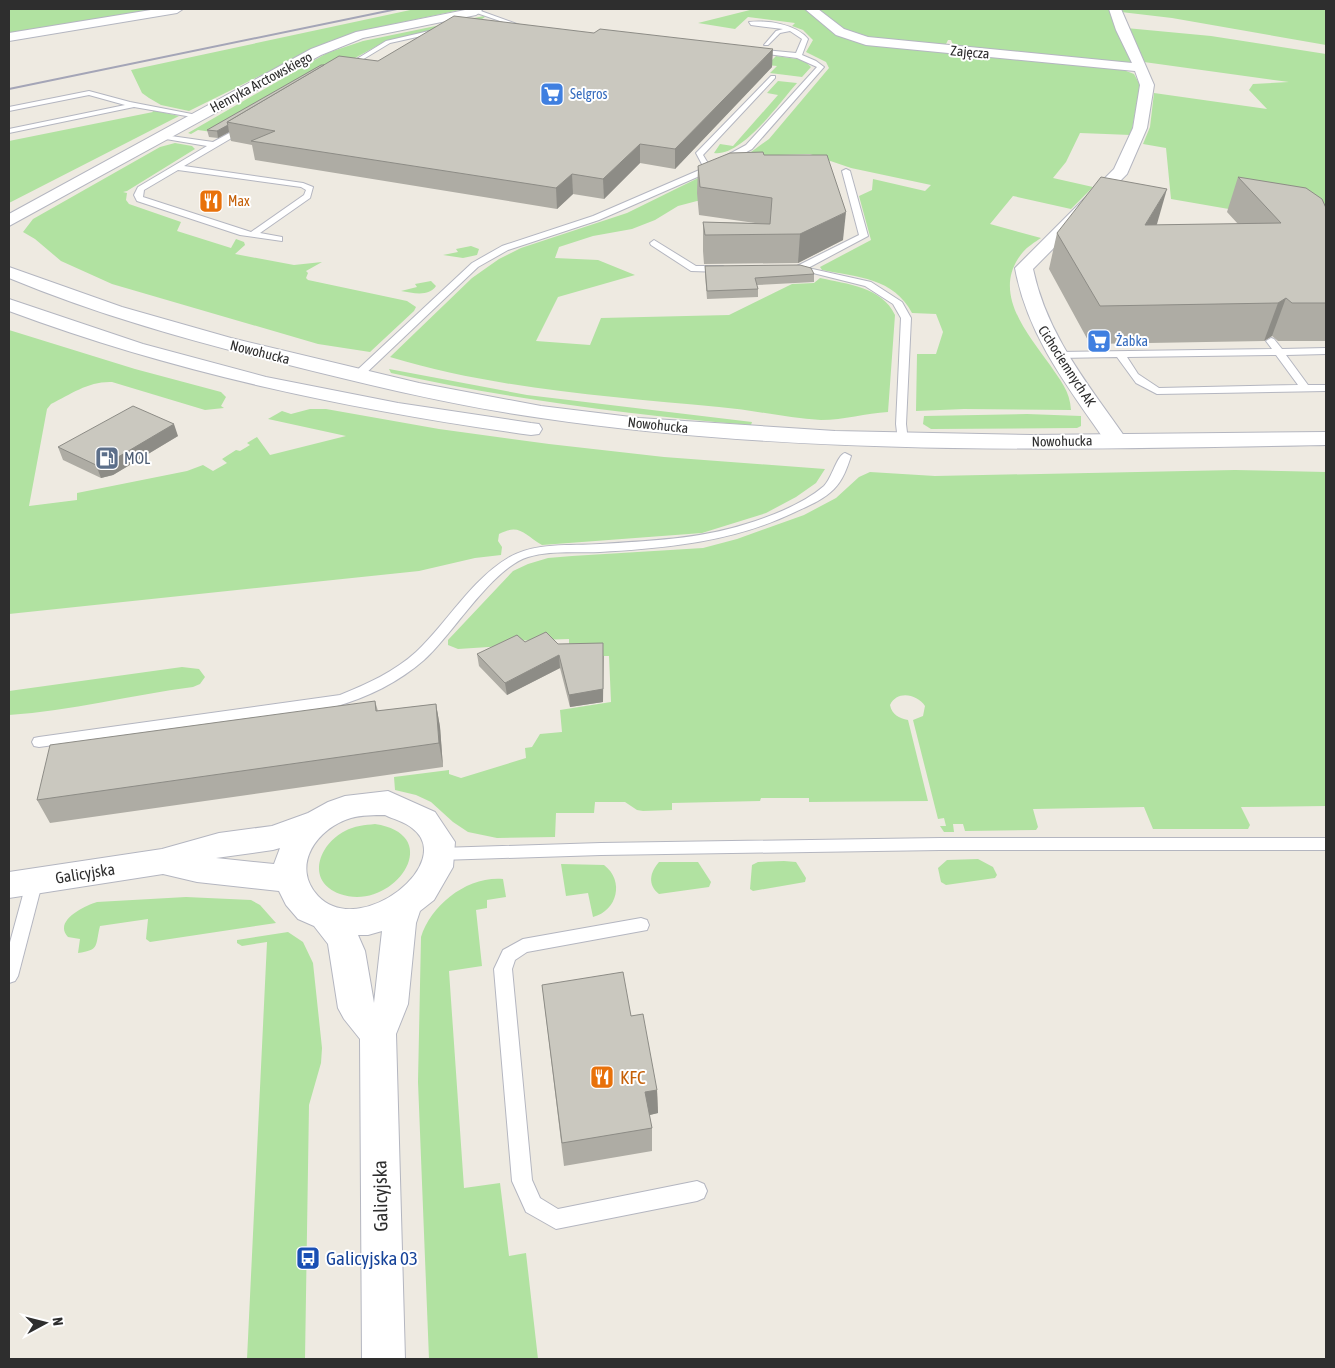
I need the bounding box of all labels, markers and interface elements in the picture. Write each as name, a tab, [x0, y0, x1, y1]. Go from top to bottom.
street label: Zajęcza	[950, 42, 990, 62]
street label: Henryka Arctowskiego	[207, 48, 315, 116]
supermarket icon: Selgros	[539, 81, 565, 107]
place label: Selgros	[570, 86, 607, 102]
restaurant icon: Max	[198, 188, 224, 214]
place label: Max	[228, 193, 250, 209]
street label: Cichociemnych AK	[1035, 323, 1099, 409]
supermarket icon: Żabka	[1086, 328, 1112, 354]
place label: Żabka	[1116, 333, 1148, 349]
street label: Nowohucka	[229, 337, 291, 367]
street label: Nowohucka	[627, 414, 689, 436]
street label: Nowohucka	[1031, 432, 1093, 450]
fuel station icon: MOL	[94, 445, 120, 471]
place label: MOL	[124, 449, 151, 467]
street label: Galicyjska	[54, 859, 116, 888]
restaurant icon: KFC	[589, 1064, 615, 1090]
place label: KFC	[620, 1066, 646, 1088]
street label: Galicyjska	[368, 1160, 392, 1232]
bus stop icon: Galicyjska 03	[295, 1245, 321, 1271]
place label: Galicyjska 03	[326, 1247, 418, 1269]
north arrow	[20, 1298, 70, 1348]
text: N	[49, 1316, 66, 1326]

